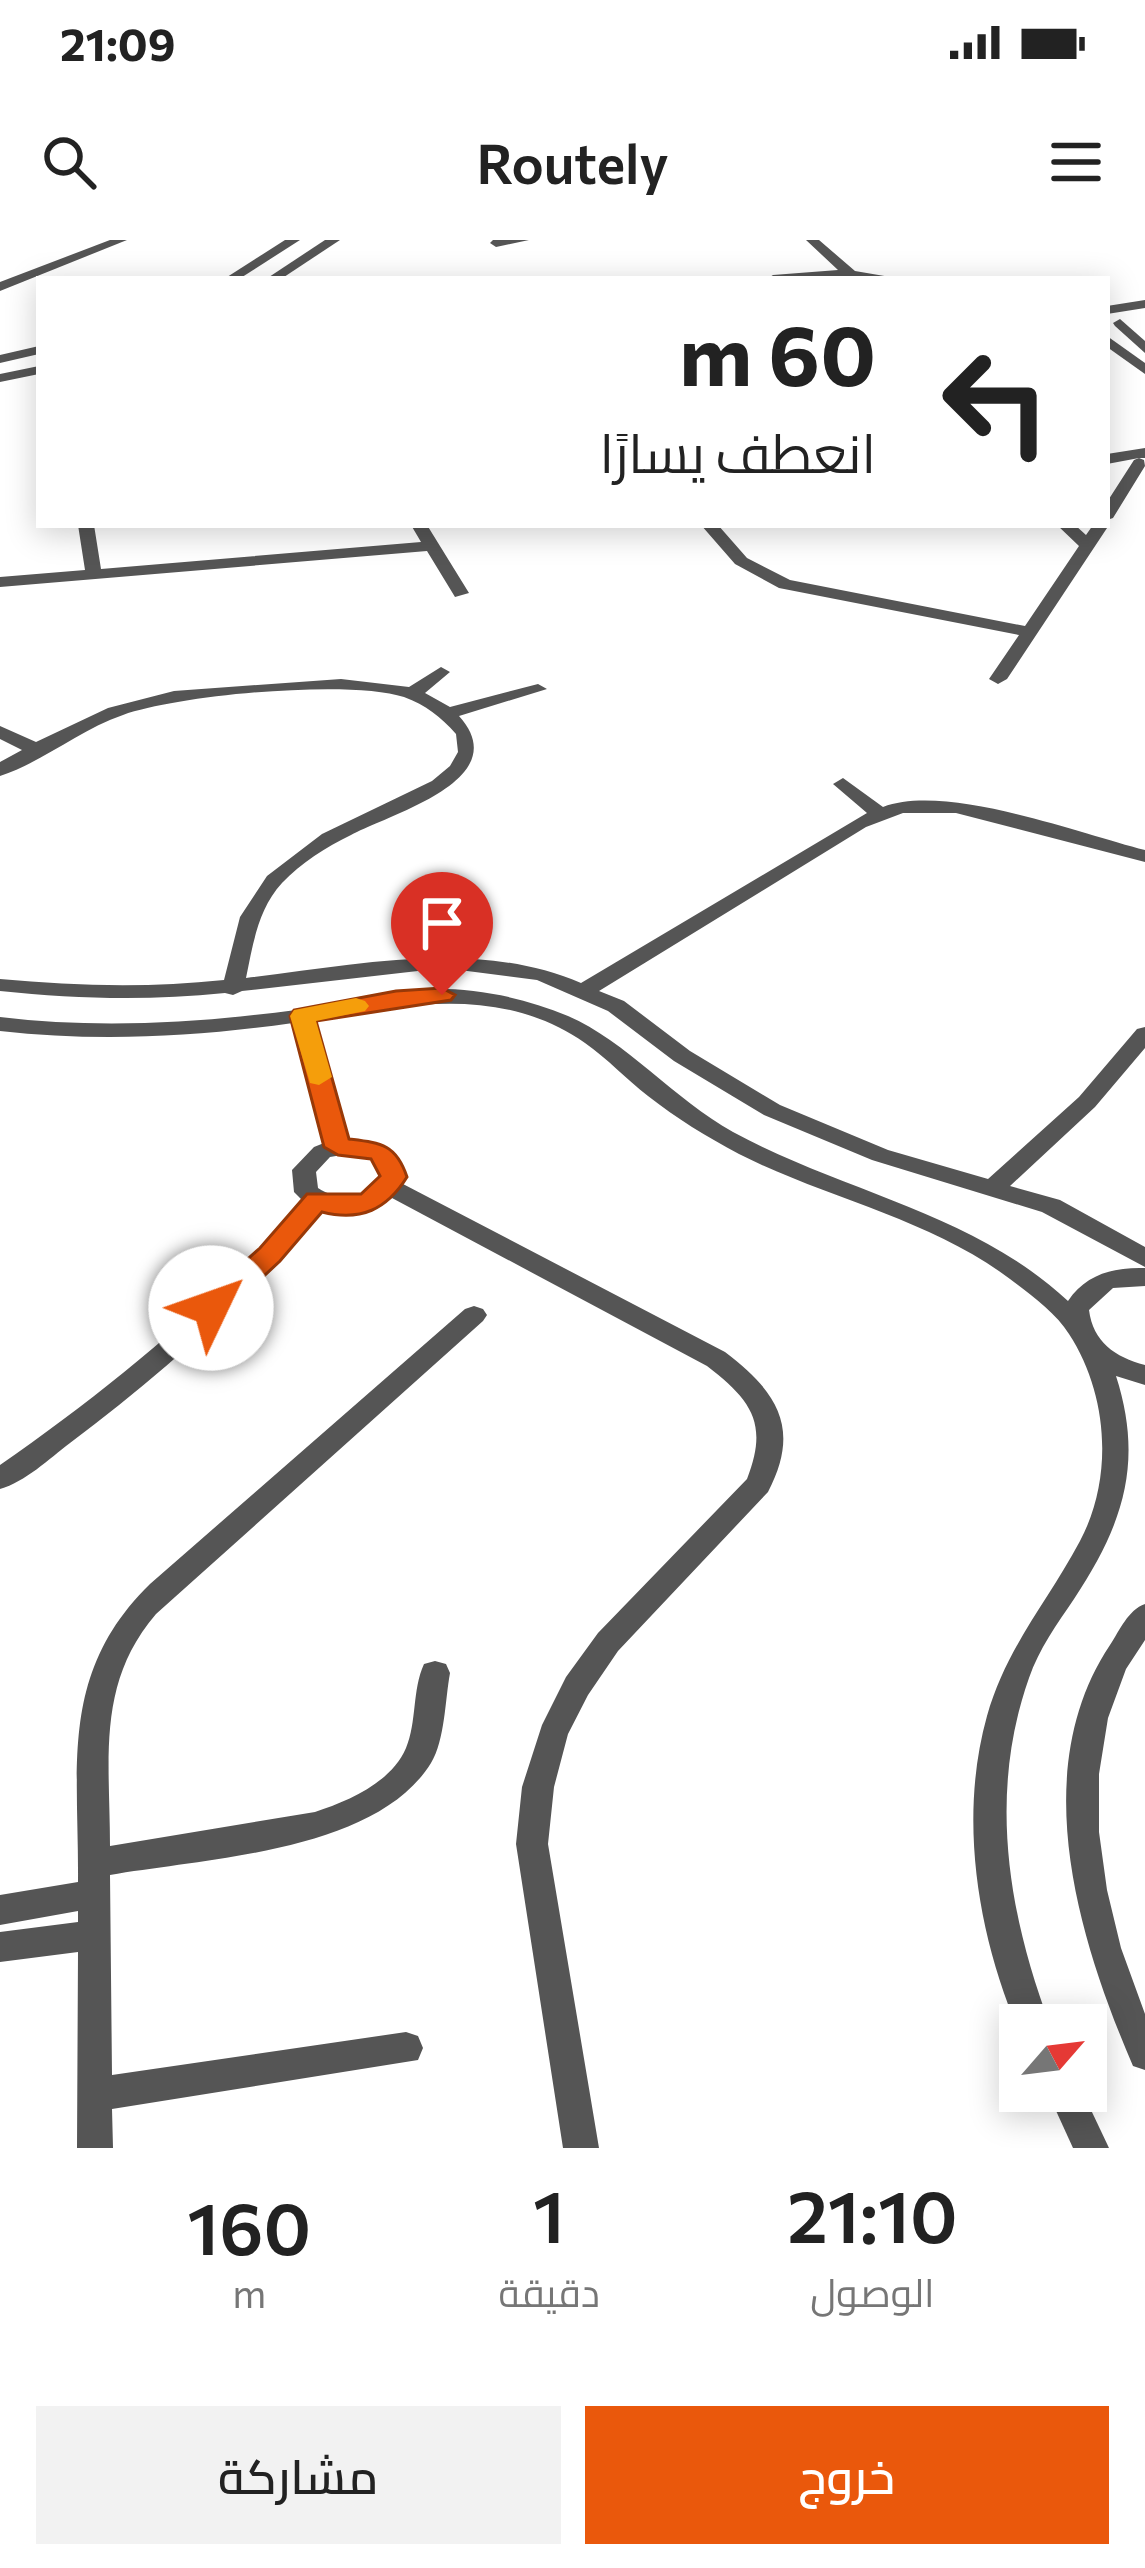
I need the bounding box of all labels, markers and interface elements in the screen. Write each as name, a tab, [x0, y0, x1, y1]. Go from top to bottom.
text: 21:09	[60, 15, 176, 70]
icon: search	[36, 129, 102, 195]
text: Routely	[476, 129, 669, 195]
icon: menu	[1043, 129, 1109, 195]
text: 60 m	[679, 301, 876, 403]
icon: left	[918, 324, 1074, 480]
text: انعطف يسارًا	[599, 418, 876, 484]
pin	[391, 872, 493, 995]
icon: arrive	[409, 890, 475, 956]
position arrow	[148, 1245, 274, 1371]
north arrow	[999, 2004, 1107, 2112]
map controls	[999, 2004, 1107, 2112]
text: 1	[533, 2170, 565, 2258]
text: 21:10	[787, 2170, 958, 2258]
text: 160	[187, 2182, 311, 2270]
text: دقيقة	[498, 2267, 600, 2315]
text: الوصول	[810, 2267, 935, 2315]
text: m	[232, 2268, 266, 2316]
button: مشاركة	[36, 2406, 561, 2544]
button: خروج	[585, 2406, 1109, 2544]

